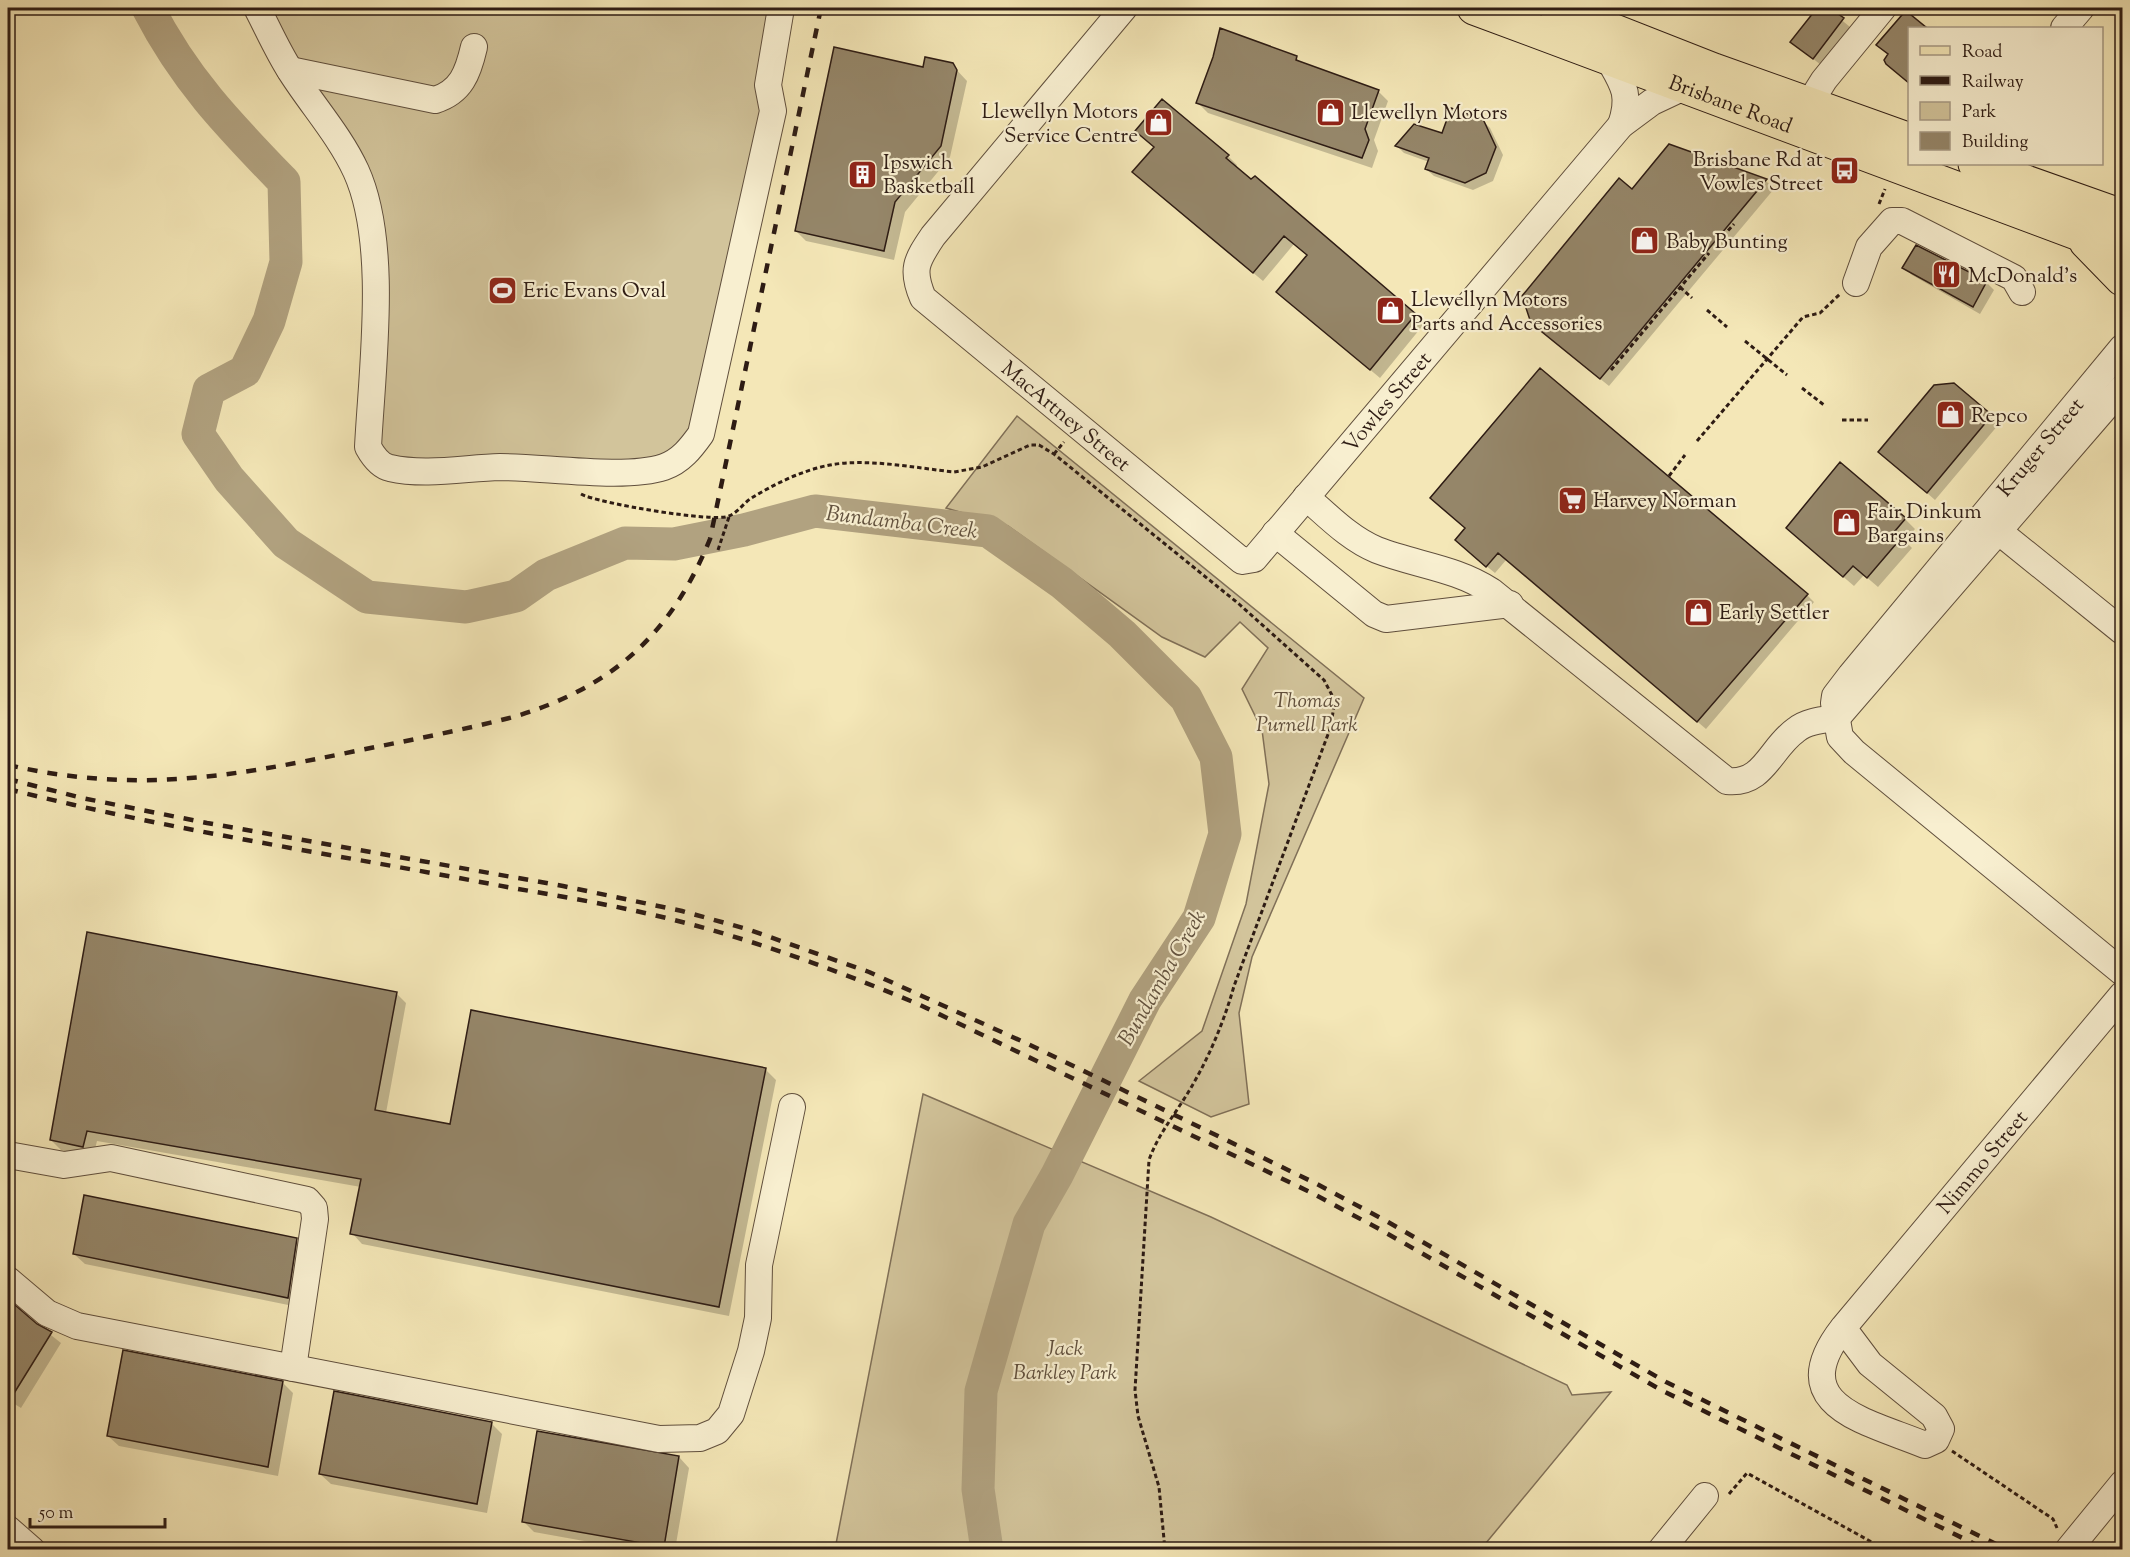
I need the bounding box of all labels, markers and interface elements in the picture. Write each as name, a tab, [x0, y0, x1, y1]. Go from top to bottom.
legend	[1908, 27, 2103, 165]
text: Road	[1962, 40, 2002, 66]
street label: Brisbane Road	[1664, 69, 1796, 143]
text: Railway	[1962, 70, 2024, 96]
shop icon: Llewellyn Motors	[1314, 96, 1346, 128]
place label: Llewellyn Motors Service Centre	[981, 98, 1138, 152]
place label: Llewellyn Motors	[1351, 99, 1508, 129]
text: Park	[1962, 100, 1997, 126]
shop icon: Llewellyn Motors Service Centre	[1143, 107, 1175, 139]
text: Building	[1962, 130, 2028, 156]
place label: Brisbane Rd at Vowles Street	[1693, 146, 1823, 200]
place label: Ipswich Basketball	[883, 149, 975, 203]
bus stop icon: Brisbane Rd at Vowles Street	[1828, 155, 1860, 187]
building icon: Ipswich Basketball	[846, 158, 878, 190]
shop icon: Baby Bunting	[1629, 225, 1661, 257]
place label: Baby Bunting	[1666, 228, 1788, 258]
restaurant icon: McDonald's	[1931, 259, 1963, 291]
place label: McDonald's	[1968, 262, 2077, 292]
sports icon: Eric Evans Oval	[486, 274, 518, 306]
place label: Eric Evans Oval	[523, 277, 666, 307]
place label: Llewellyn Motors Parts and Accessories	[1411, 286, 1603, 340]
shop icon: Llewellyn Motors Parts and Accessories	[1374, 295, 1406, 327]
street label: Vowles Street	[1337, 346, 1440, 460]
street label: MacArtney Street	[994, 355, 1136, 480]
street label: Kruger Street	[1991, 392, 2092, 504]
shop icon: Repco	[1934, 399, 1966, 431]
place label: Repco	[1971, 402, 2028, 432]
supermarket icon: Harvey Norman	[1556, 484, 1588, 516]
place label: Harvey Norman	[1593, 487, 1737, 517]
place label: Fair Dinkum Bargains	[1867, 498, 1982, 552]
water label: Bundamba Creek	[824, 499, 979, 549]
shop icon: Fair Dinkum Bargains	[1830, 507, 1862, 539]
shop icon: Early Settler	[1682, 596, 1714, 628]
place label: Early Settler	[1719, 599, 1829, 629]
park label: Thomas Purnell Park	[1256, 687, 1358, 741]
water label: Bundamba Creek	[1112, 904, 1216, 1052]
street label: Nimmo Street	[1931, 1105, 2036, 1222]
park label: Jack Barkley Park	[1013, 1335, 1118, 1389]
scale bar	[30, 1491, 165, 1529]
text: 50 m	[38, 1501, 74, 1527]

